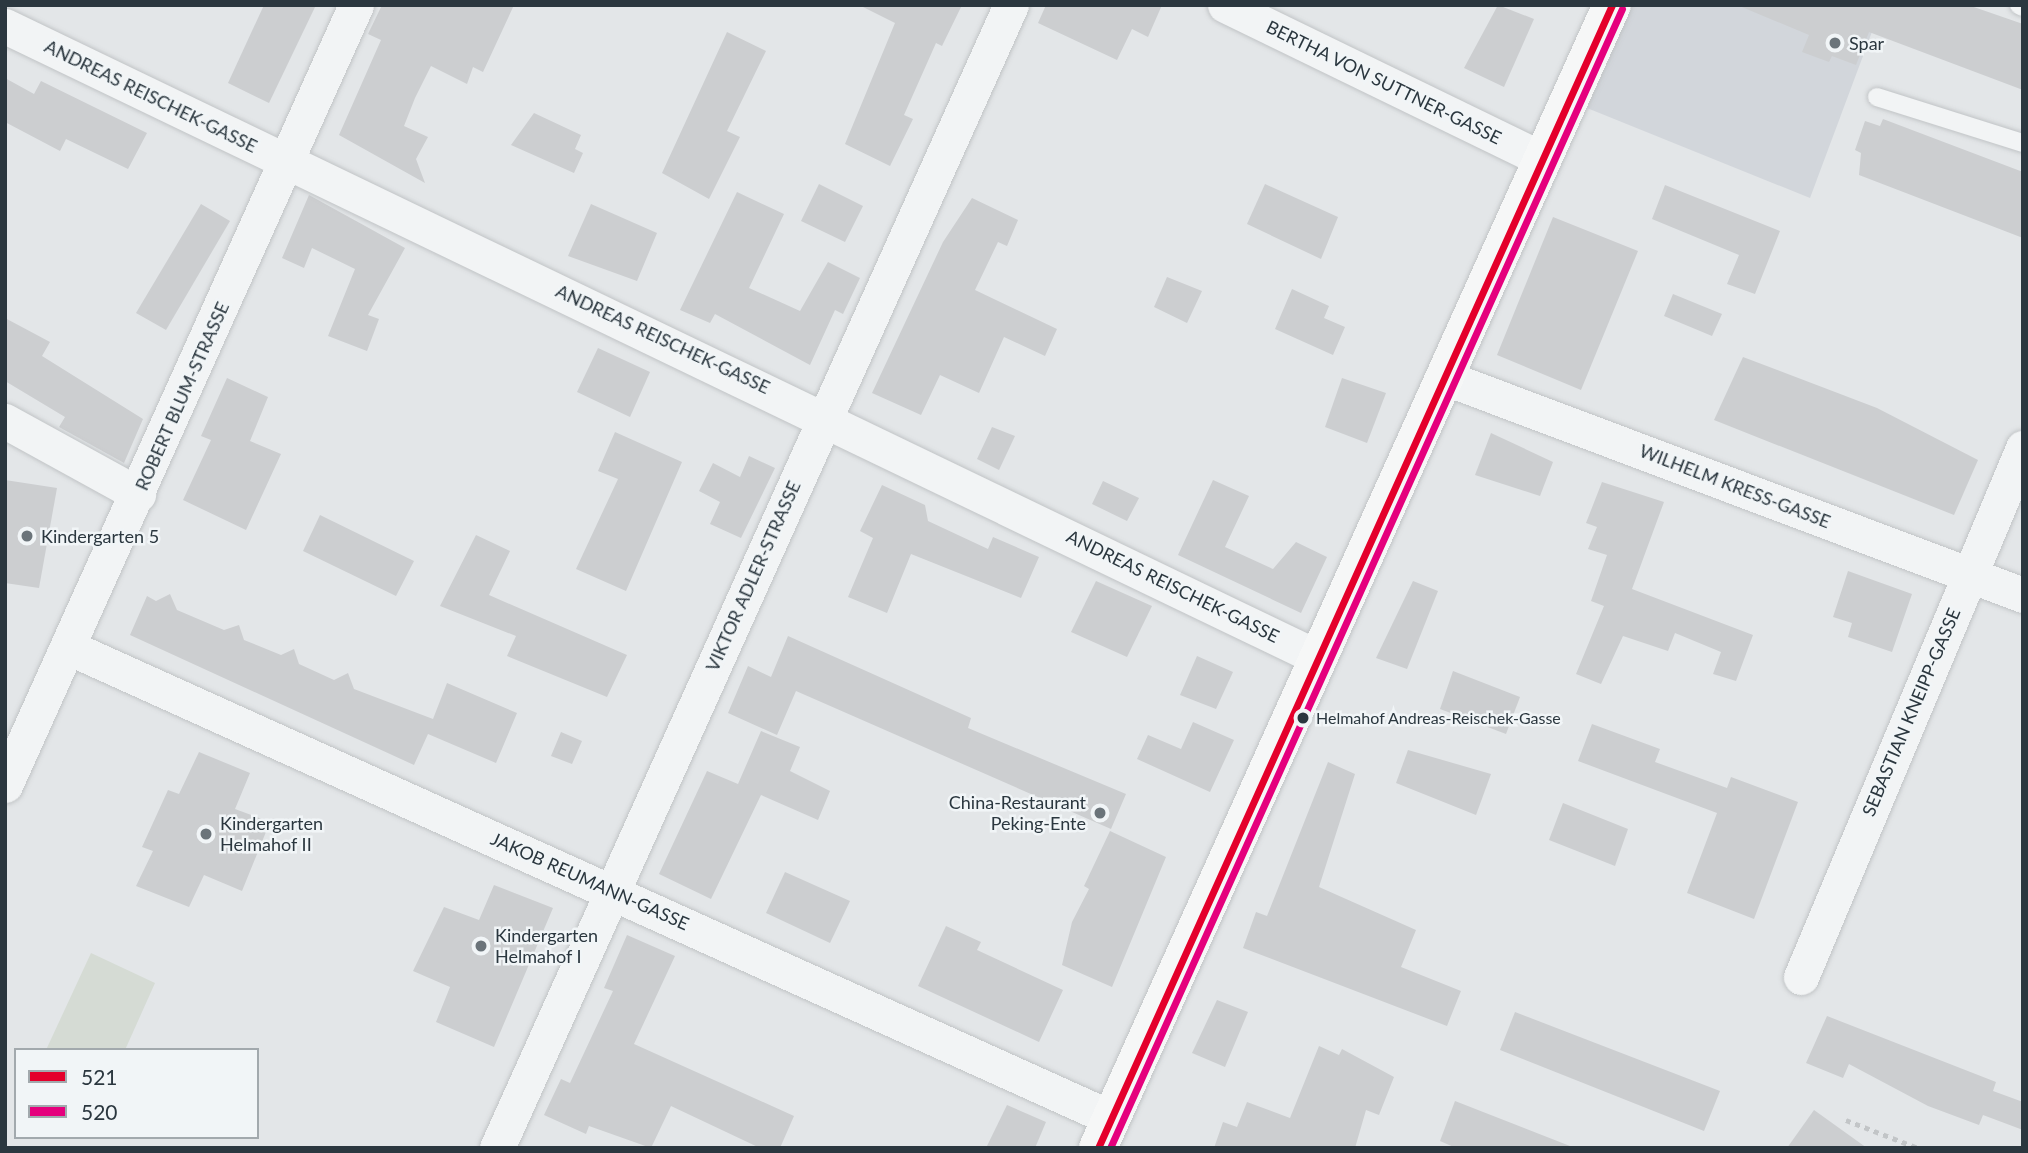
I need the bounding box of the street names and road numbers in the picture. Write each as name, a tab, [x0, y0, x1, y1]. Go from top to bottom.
street label: BERTHA VON SUTTNER-GASSE	[1262, 15, 1506, 149]
street label: ANDREAS REISCHEK-GASSE	[41, 35, 261, 157]
street label: ANDREAS REISCHEK-GASSE	[553, 280, 773, 398]
street label: ROBERT BLUM-STRASSE	[131, 298, 233, 494]
street label: WILHELM KRESS-GASSE	[1637, 440, 1833, 532]
street label: VIKTOR ADLER-STRASSE	[701, 477, 805, 675]
street label: ANDREAS REISCHEK-GASSE	[1063, 525, 1283, 647]
street label: SEBASTIAN KNEIPP-GASSE	[1857, 605, 1965, 819]
street label: JAKOB REUMANN-GASSE	[488, 827, 692, 935]

